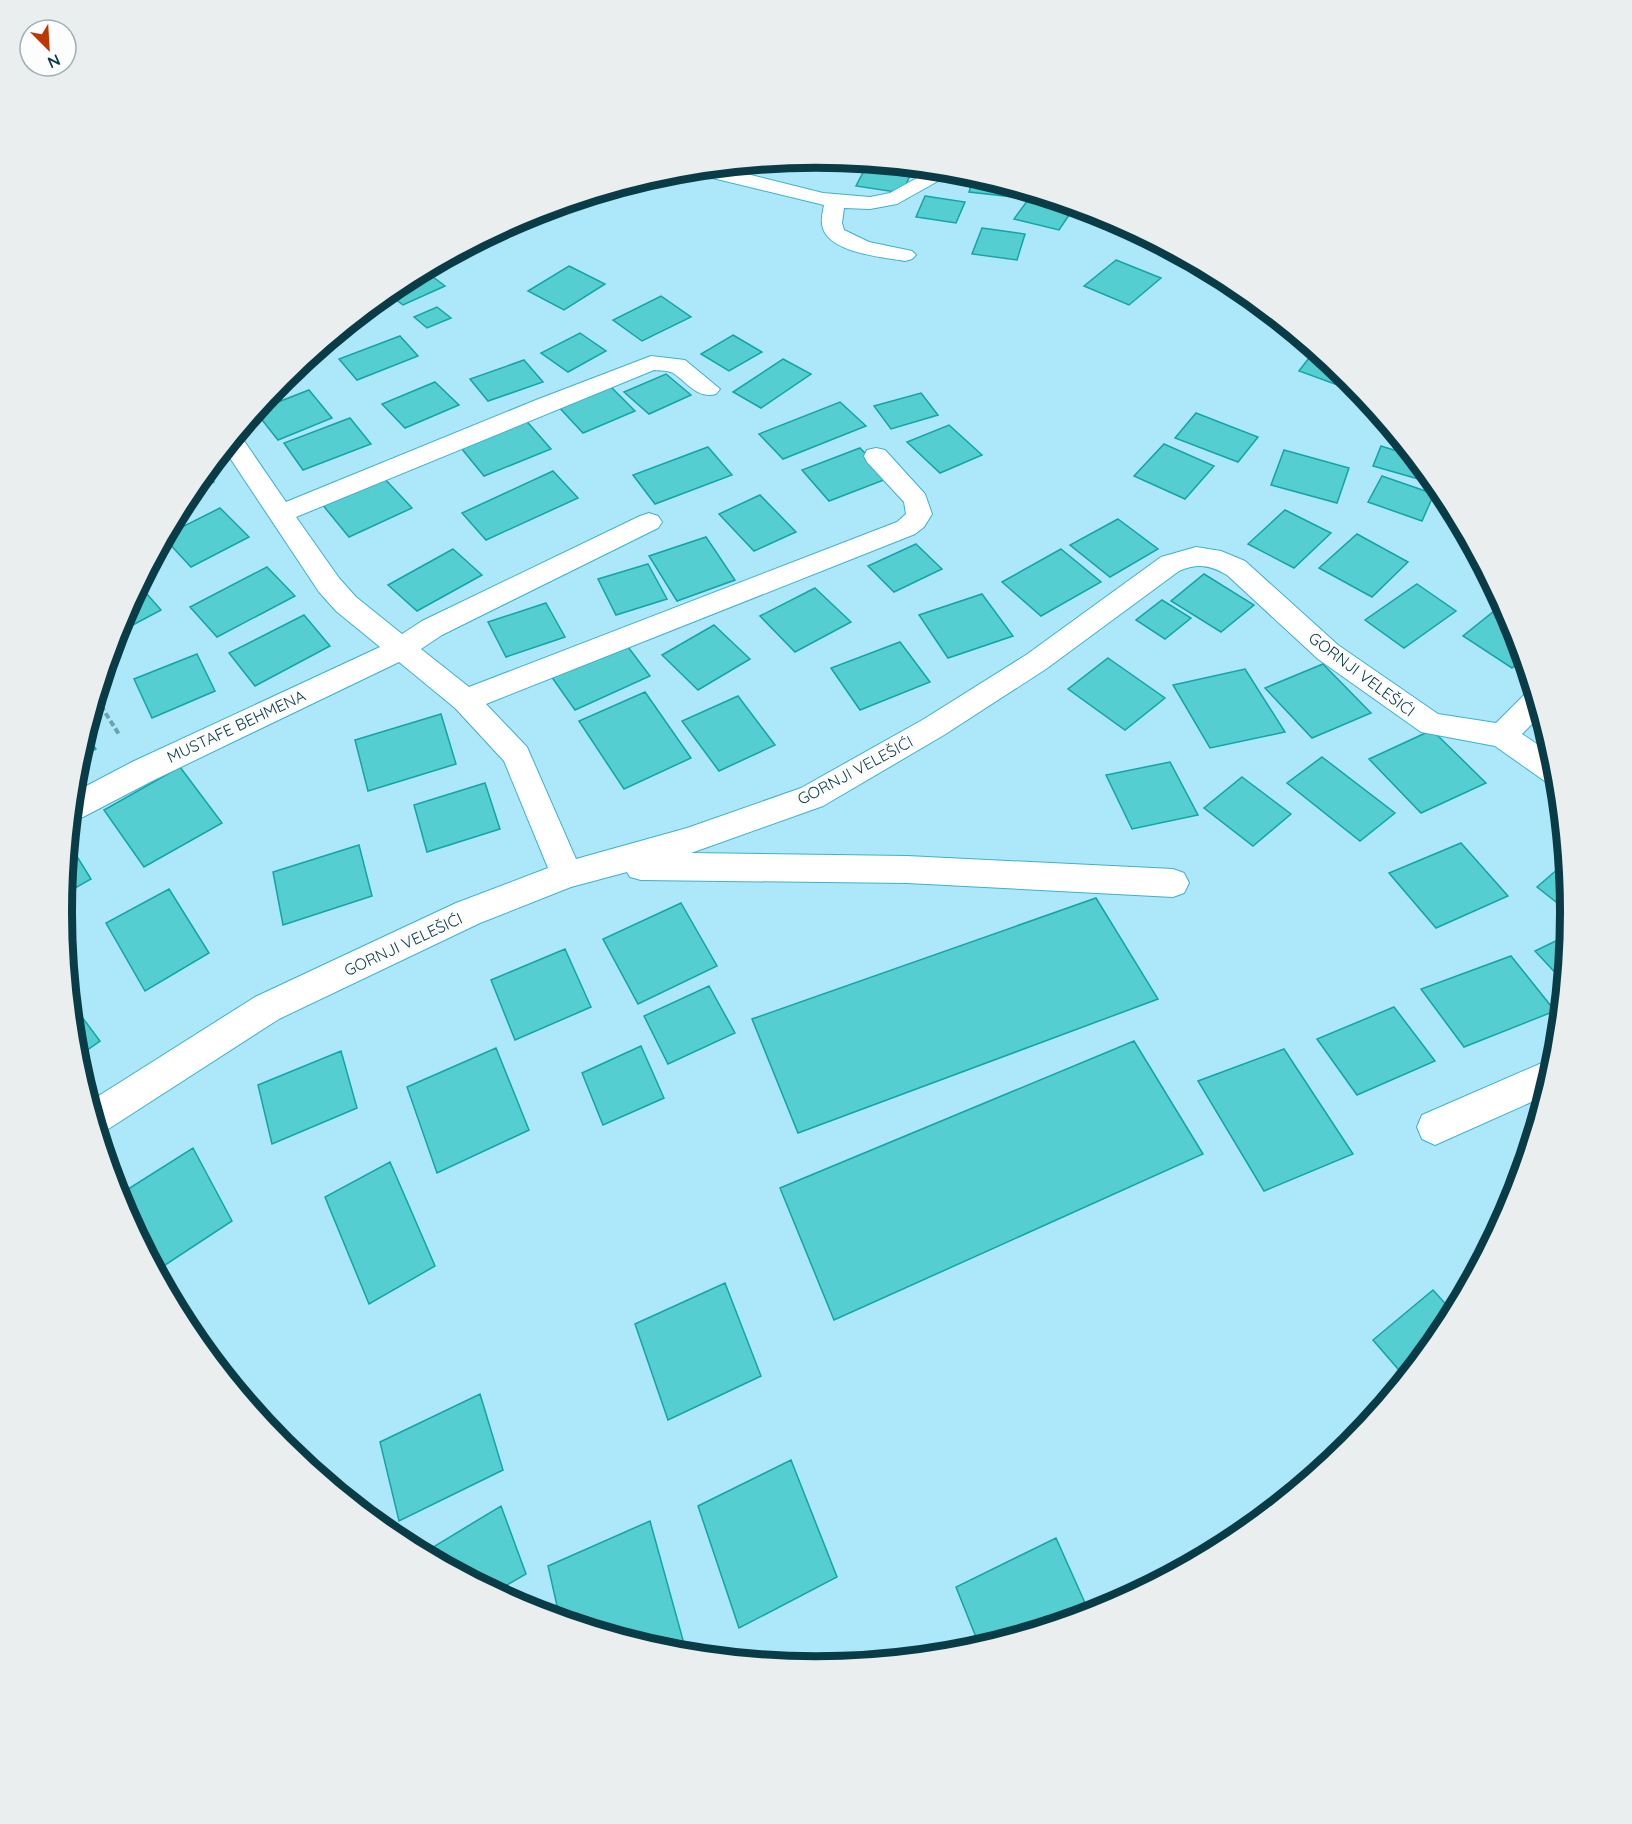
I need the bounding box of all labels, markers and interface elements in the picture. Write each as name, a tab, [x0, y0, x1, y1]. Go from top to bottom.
north arrow	[18, 18, 78, 78]
text: N	[45, 50, 64, 73]
street label: GORNJI VELEŠIĆI	[1305, 627, 1419, 721]
street label: MUSTAFE BEHMENA	[164, 685, 308, 767]
street label: GORNJI VELEŠIĆI	[794, 731, 916, 809]
street label: GORNJI VELEŠIĆI	[341, 908, 465, 980]

